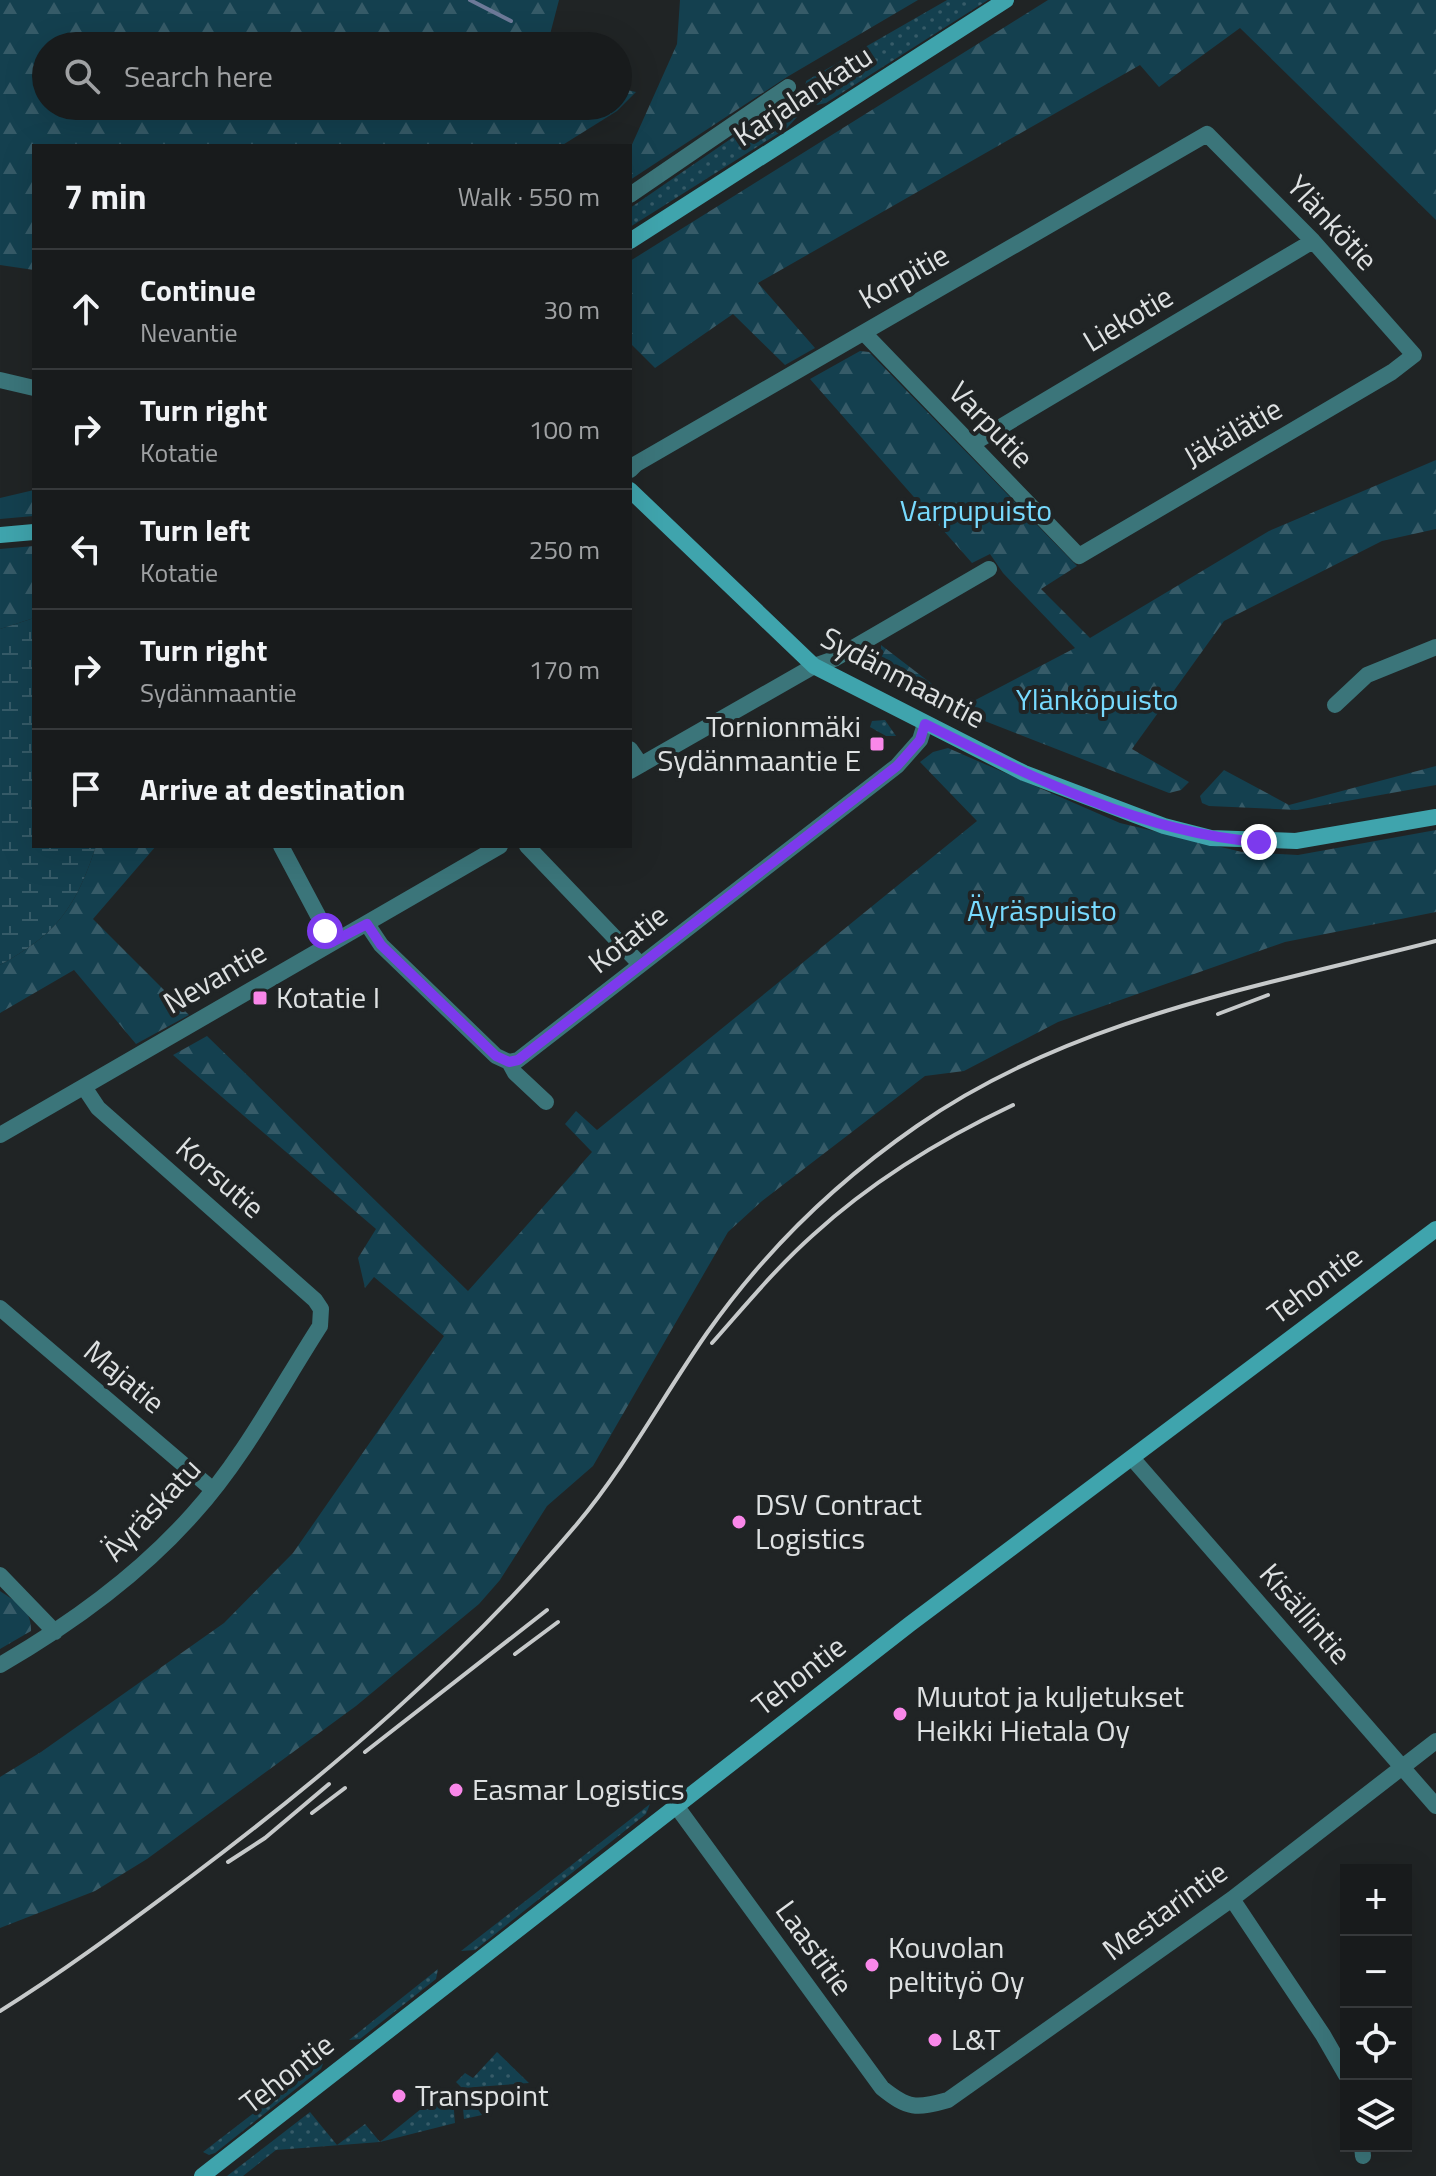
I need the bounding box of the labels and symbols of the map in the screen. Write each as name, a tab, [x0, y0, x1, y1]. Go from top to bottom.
street label: Karjalankatu	[724, 33, 881, 157]
street label: Ylänkötie	[1276, 164, 1389, 280]
street label: Korpitie	[850, 232, 957, 320]
street label: Liekotie	[1074, 273, 1181, 363]
street label: Varputie	[938, 370, 1045, 478]
street label: Jäkälätie	[1175, 385, 1290, 479]
park label: Varpupuisto	[900, 487, 1052, 533]
street label: Sydänmaantie	[813, 614, 994, 740]
park label: Ylänköpuisto	[1016, 676, 1178, 722]
place label: Tornionmäki Sydänmaantie E	[657, 703, 861, 783]
marker: Tornionmäki Sydänmaantie E	[868, 735, 886, 753]
route end	[1241, 824, 1277, 860]
park label: Äyräspuisto	[967, 887, 1117, 933]
street label: Kotatie	[578, 892, 677, 984]
route start	[307, 913, 343, 949]
street label: Nevantie	[154, 929, 275, 1025]
place label: Kotatie I	[276, 974, 380, 1020]
marker: Kotatie I	[251, 989, 269, 1007]
street label: Korsutie	[166, 1125, 275, 1229]
street label: Tehontie	[1257, 1233, 1372, 1335]
street label: Majatie	[74, 1328, 175, 1424]
street label: Äyräskatu	[91, 1447, 211, 1571]
place label: DSV Contract Logistics	[755, 1481, 922, 1561]
marker: DSV Contract Logistics	[730, 1513, 748, 1531]
street label: Kisällintie	[1249, 1552, 1363, 1674]
street label: Tehontie	[742, 1624, 855, 1727]
place label: Muutot ja kuljetukset Heikki Hietala Oy	[916, 1673, 1184, 1753]
marker: Muutot ja kuljetukset Heikki Hietala Oy	[891, 1705, 909, 1723]
place label: Easmar Logistics	[472, 1766, 685, 1812]
marker: Easmar Logistics	[447, 1781, 465, 1799]
street label: Mestarintie	[1092, 1849, 1237, 1971]
street label: Laastitie	[765, 1890, 865, 2005]
place label: Kouvolan peltityö Oy	[888, 1924, 1024, 2004]
marker: Kouvolan peltityö Oy	[863, 1956, 881, 1974]
place label: L&T	[951, 2016, 1001, 2062]
street label: Tehontie	[230, 2022, 343, 2125]
marker: L&T	[926, 2031, 944, 2049]
place label: Transpoint	[415, 2072, 549, 2118]
marker: Transpoint	[390, 2087, 408, 2105]

